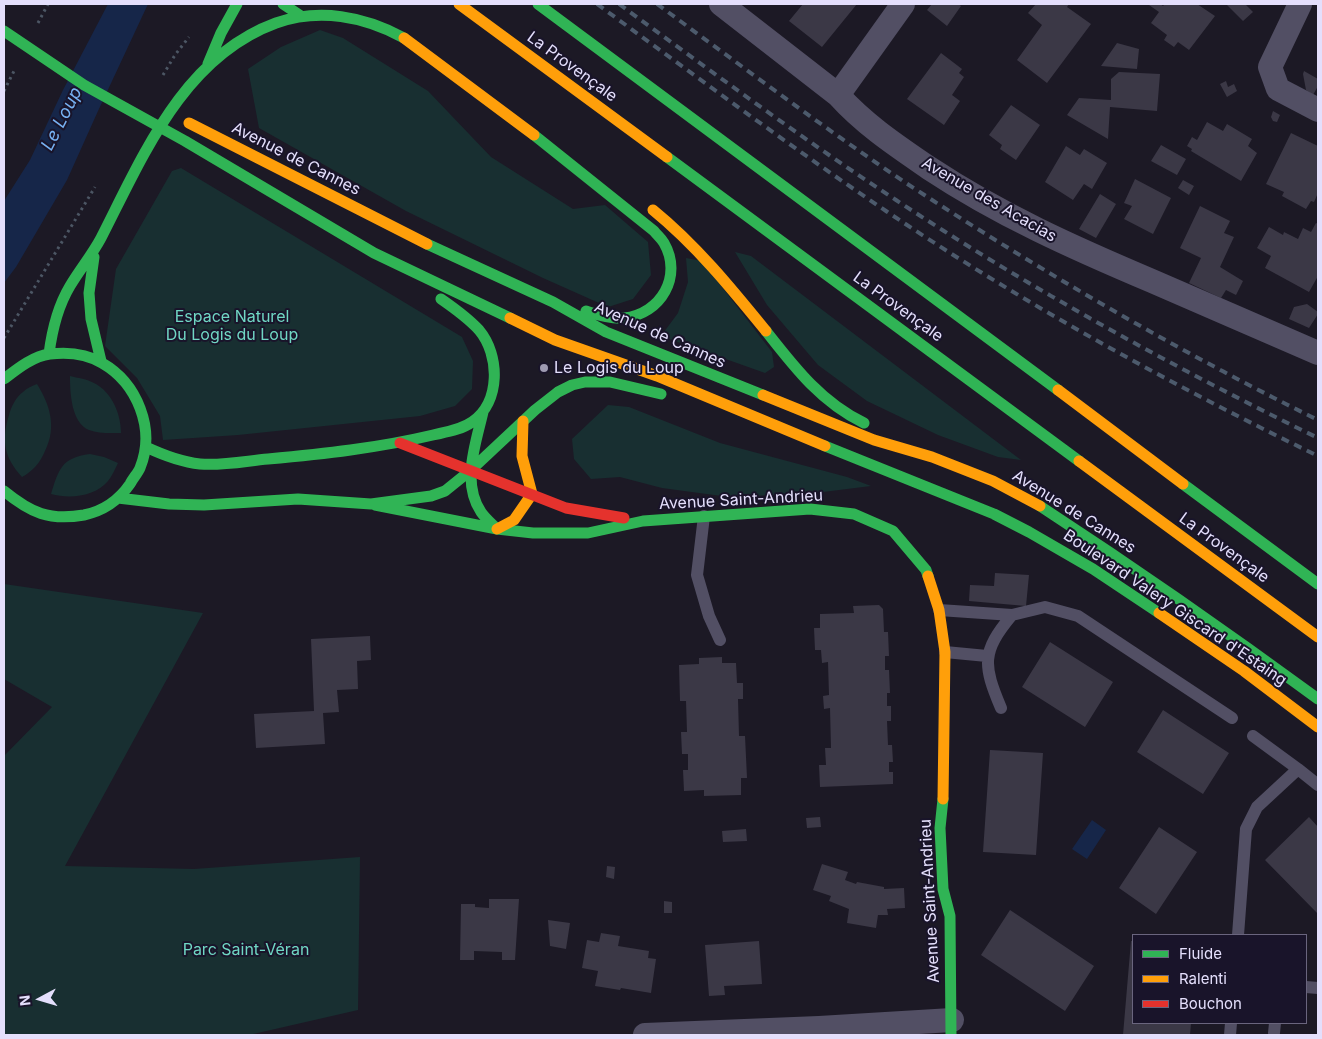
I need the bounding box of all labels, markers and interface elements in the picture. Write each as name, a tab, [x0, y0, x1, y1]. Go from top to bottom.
street label: La Provençale	[523, 28, 621, 106]
water label: Le Loup	[37, 84, 87, 154]
street label: Avenue de Cannes	[229, 118, 363, 200]
street label: Avenue des Acacias	[918, 154, 1060, 246]
street label: La Provençale	[849, 268, 947, 346]
street label: Avenue de Cannes	[591, 297, 729, 373]
park label: Espace Naturel Du Logis du Loup	[166, 307, 298, 345]
place label: Le Logis du Loup	[554, 358, 684, 378]
marker: Le Logis du Loup	[538, 362, 550, 374]
street label: Avenue de Cannes	[1009, 466, 1139, 558]
street label: Avenue Saint-Andrieu	[658, 486, 824, 514]
street label: La Provençale	[1175, 509, 1273, 587]
street label: Boulevard Valery Giscard d'Estaing	[1060, 526, 1290, 690]
street label: Avenue Saint-Andrieu	[916, 818, 944, 984]
legend	[1132, 934, 1307, 1024]
park label: Parc Saint-Véran	[183, 940, 309, 960]
text: Fluide	[1179, 944, 1222, 963]
text: Ralenti	[1179, 969, 1227, 988]
north arrow	[15, 974, 65, 1024]
text: N	[16, 994, 34, 1007]
text: Bouchon	[1179, 994, 1242, 1013]

